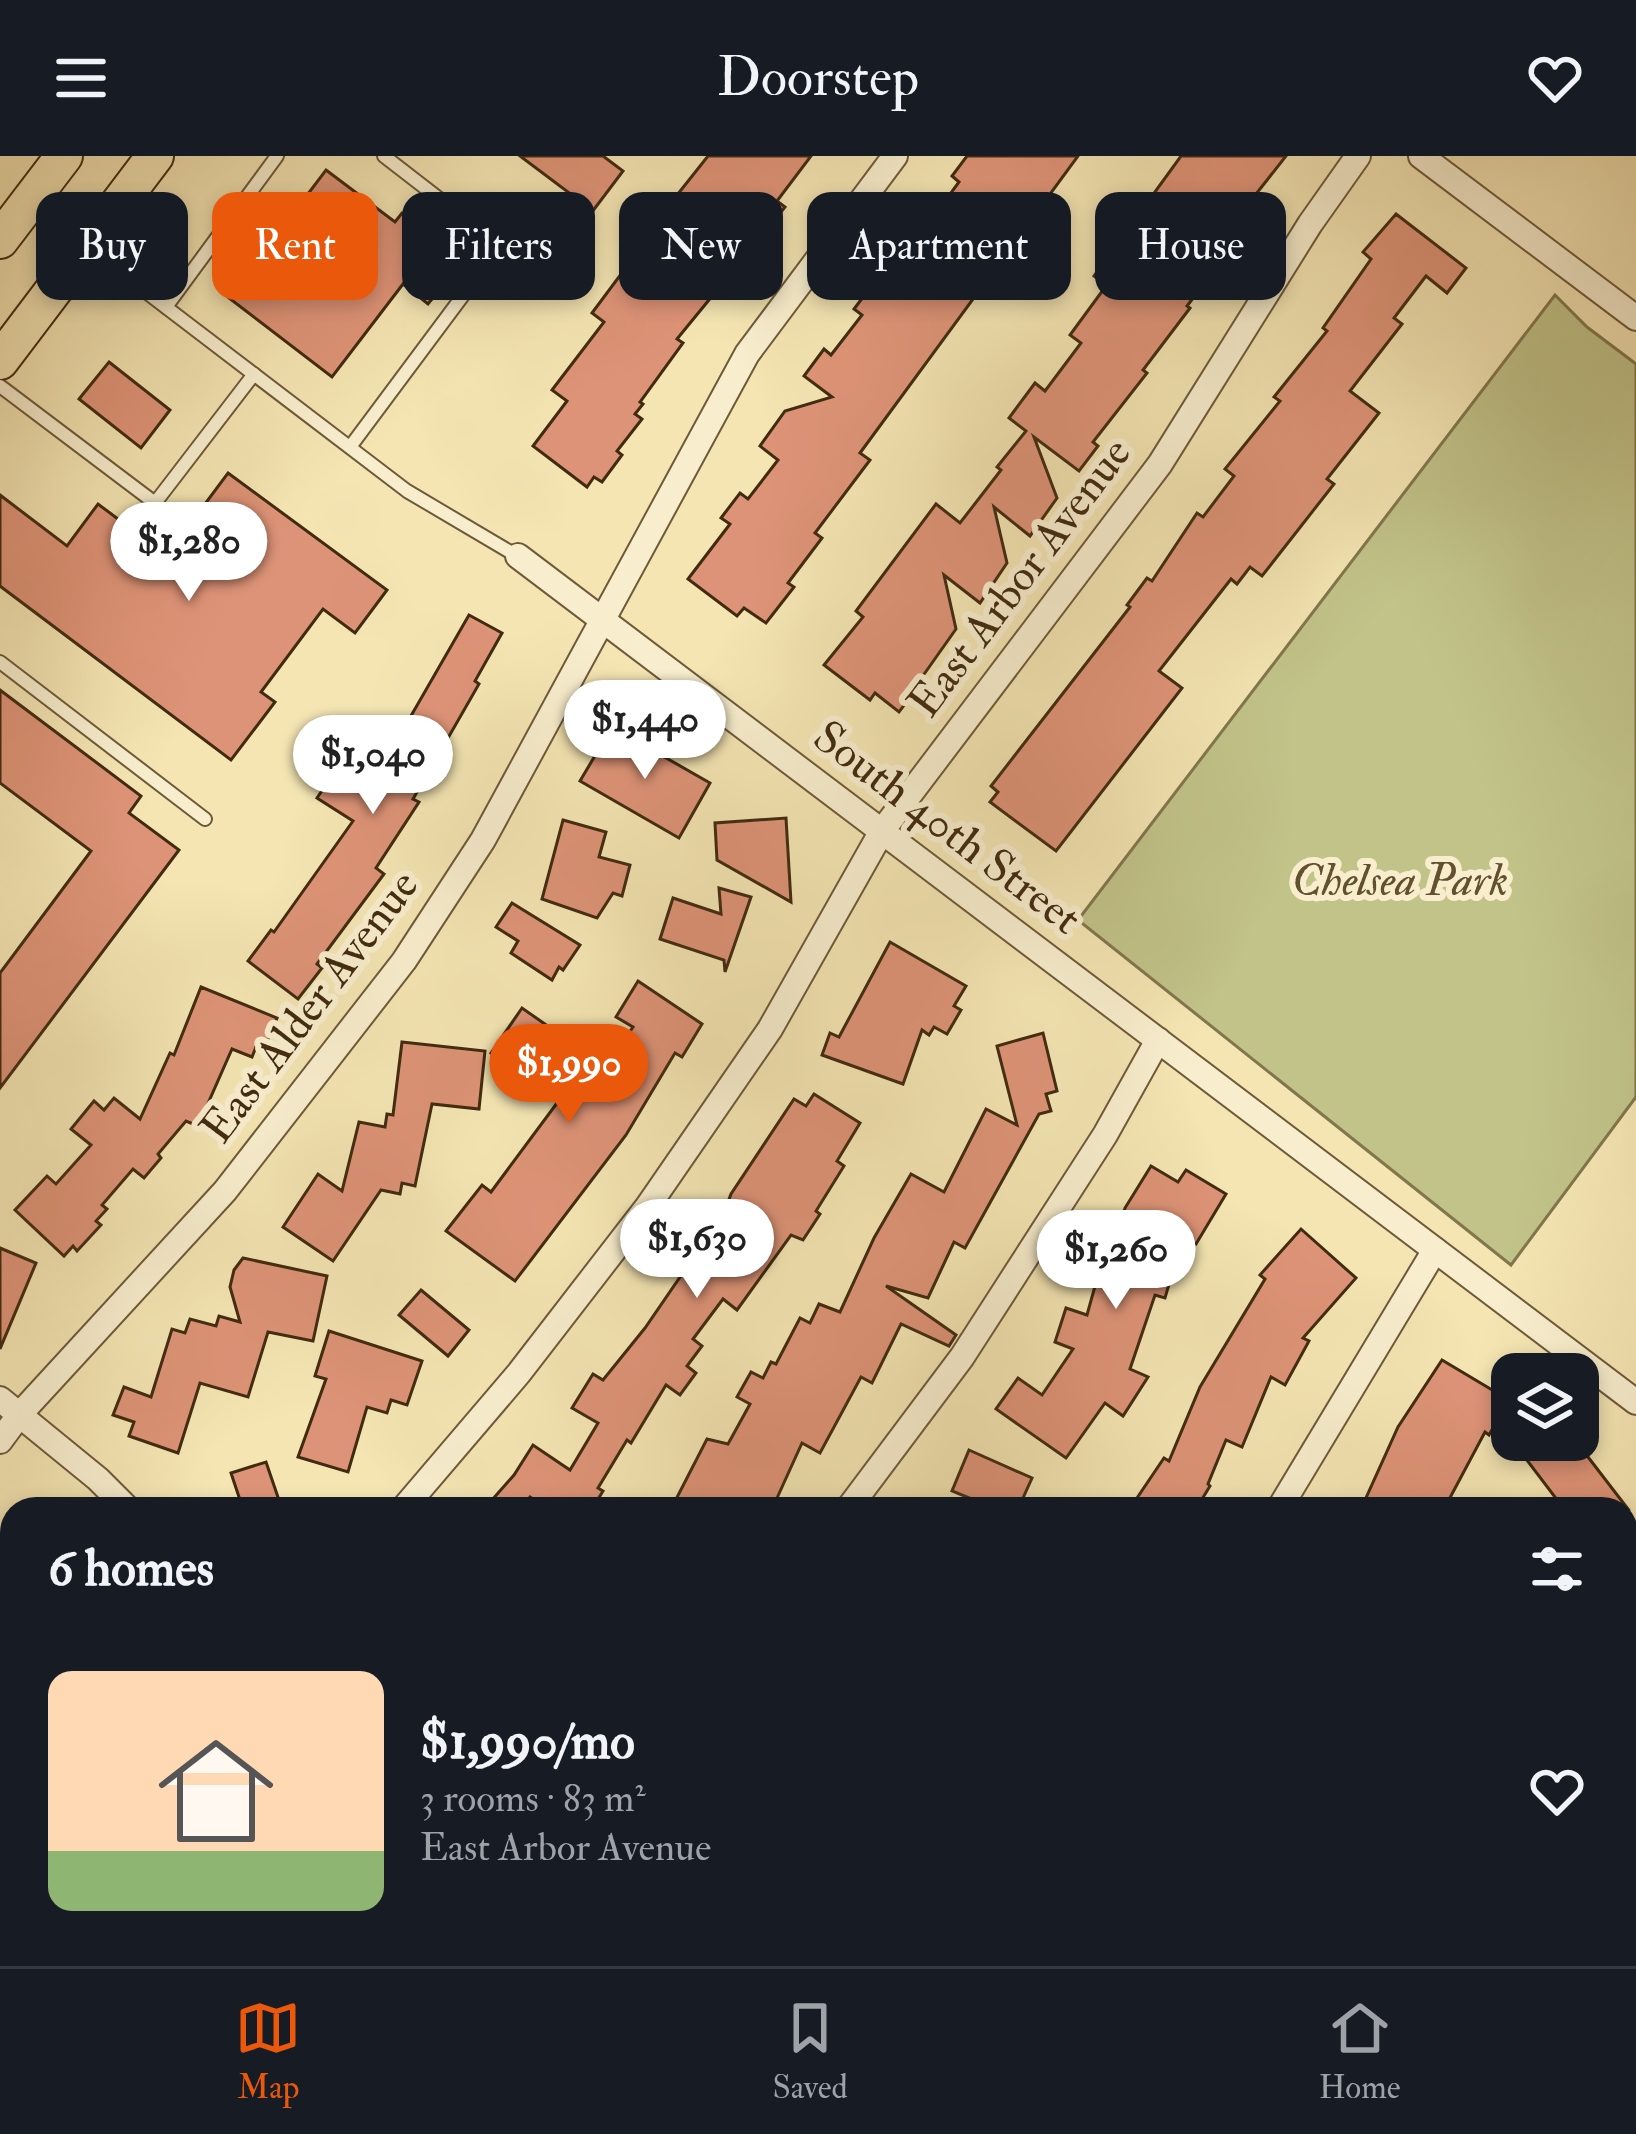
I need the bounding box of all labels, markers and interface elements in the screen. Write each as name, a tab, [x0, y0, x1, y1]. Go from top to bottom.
text: Doorstep	[717, 44, 919, 112]
icon: menu	[48, 45, 114, 111]
icon: heart	[1522, 45, 1588, 111]
chip: Buy	[36, 192, 188, 300]
chip: Rent	[212, 192, 378, 300]
chip: Filters	[402, 192, 595, 300]
chip: New	[619, 192, 783, 300]
chip: Apartment	[807, 192, 1071, 300]
chip: House	[1095, 192, 1286, 300]
street label: East Arbor Avenue	[897, 427, 1143, 729]
pin: $1,280	[91, 502, 287, 604]
text: $1,280	[137, 516, 241, 565]
pin: $1,440	[547, 680, 743, 782]
text: $1,440	[591, 694, 699, 743]
street label: South 40th Street	[802, 709, 1092, 947]
pin: $1,040	[275, 715, 471, 817]
text: $1,040	[320, 729, 426, 778]
park label: Chelsea Park	[1292, 853, 1508, 909]
street label: East Alder Avenue	[189, 859, 431, 1155]
pin: $1,990	[471, 1024, 667, 1126]
text: $1,990	[516, 1038, 622, 1087]
pin: $1,630	[599, 1199, 795, 1301]
pin: $1,260	[1018, 1210, 1214, 1312]
text: $1,630	[647, 1213, 747, 1262]
text: $1,260	[1064, 1224, 1168, 1273]
map controls	[1491, 1353, 1599, 1461]
button: layers	[1491, 1353, 1599, 1461]
icon: filters	[1524, 1536, 1590, 1602]
text: 6 homes	[48, 1537, 214, 1601]
text: $1,990/mo	[420, 1710, 635, 1774]
icon: home	[144, 1719, 288, 1863]
icon: heart	[1524, 1758, 1590, 1824]
text: 3 rooms · 83 m²	[420, 1774, 646, 1823]
text: East Arbor Avenue	[420, 1823, 711, 1872]
tab: Map	[235, 1995, 301, 2108]
tab: Saved	[772, 1995, 848, 2108]
tab: Home	[1319, 1995, 1401, 2108]

